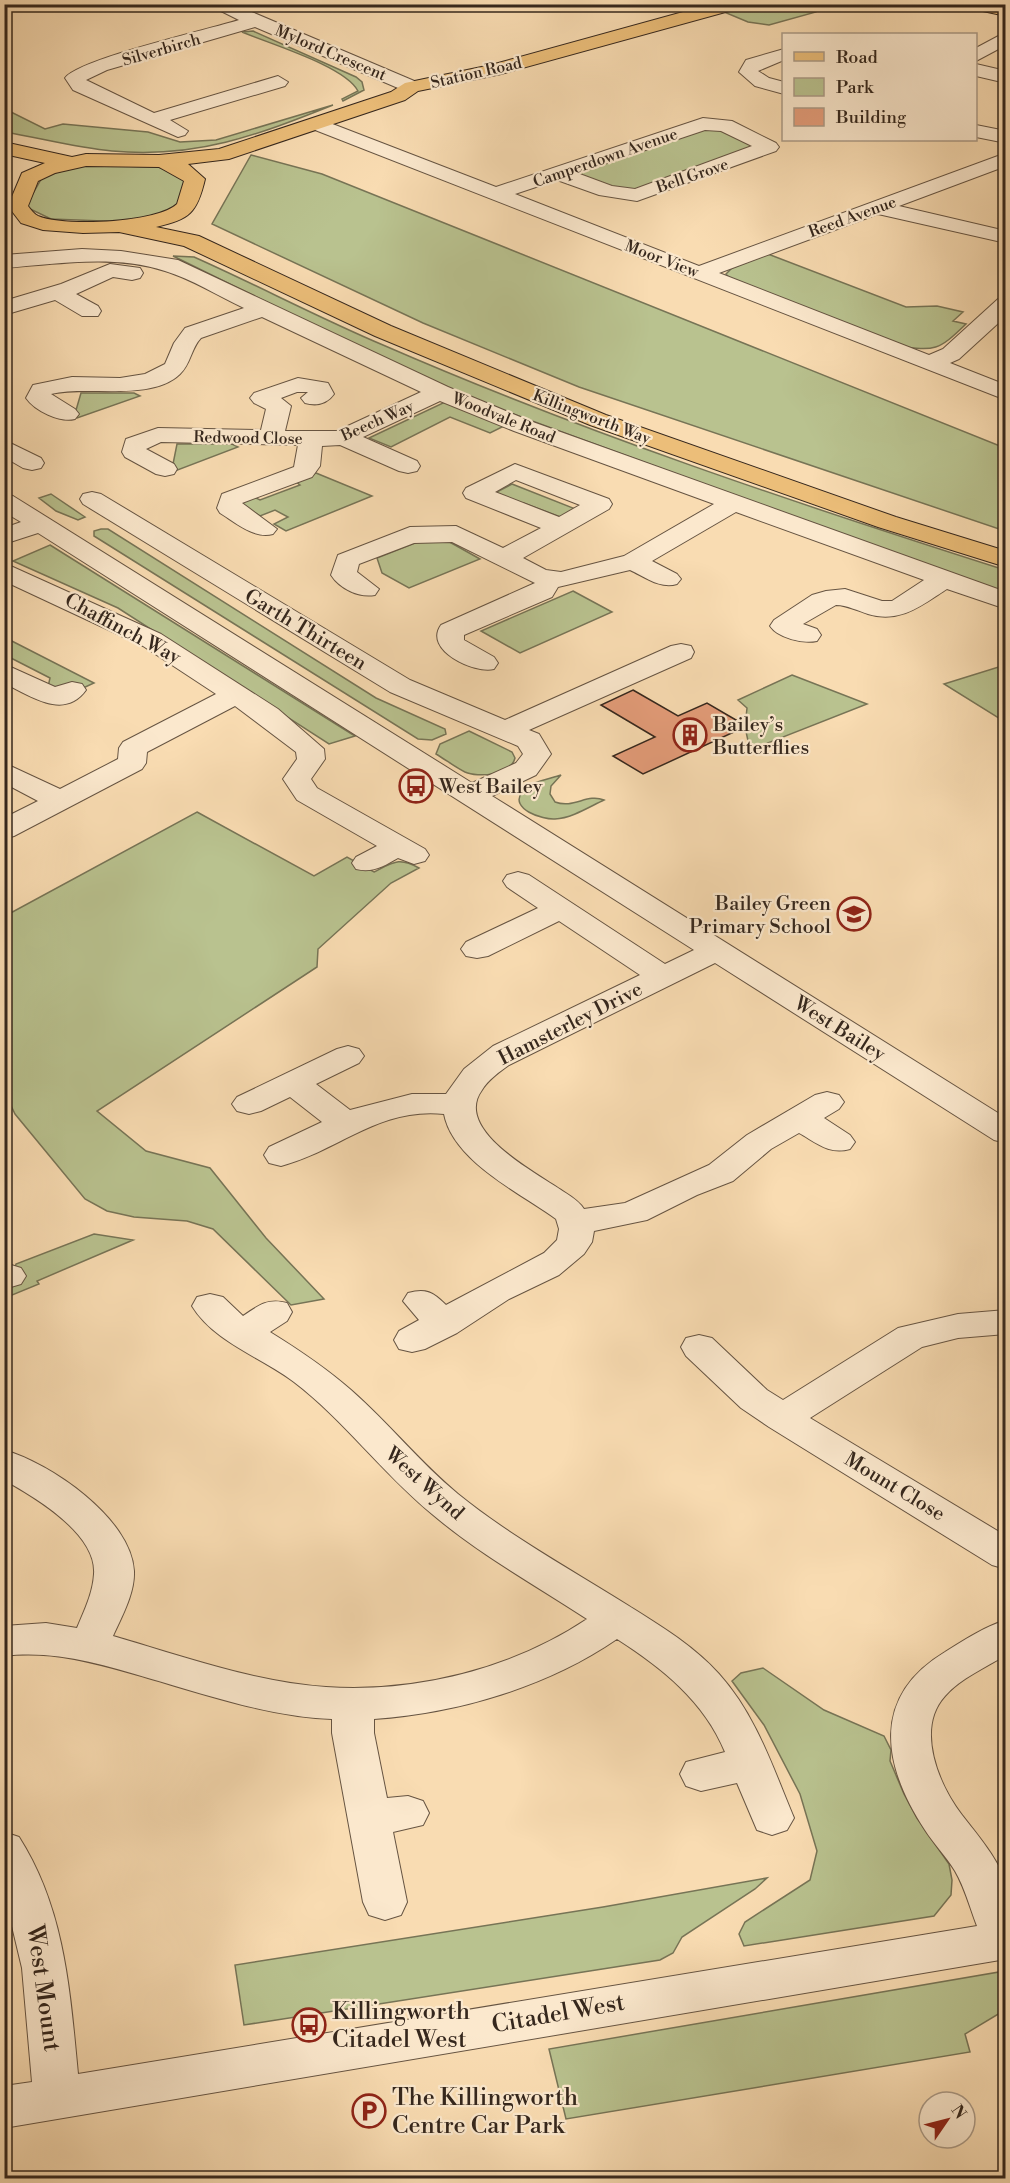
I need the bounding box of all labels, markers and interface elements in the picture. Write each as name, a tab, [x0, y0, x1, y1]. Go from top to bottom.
street label: Mylord Crescent	[272, 20, 390, 86]
street label: Silverbirch	[120, 29, 203, 71]
legend	[782, 33, 977, 141]
text: Road	[836, 46, 879, 69]
street label: Station Road	[429, 53, 524, 93]
text: Park	[836, 76, 875, 99]
text: Building	[835, 106, 907, 129]
street label: Camperdown Avenue	[530, 124, 680, 192]
street label: Bell Grove	[653, 154, 731, 198]
street label: Reed Avenue	[806, 192, 899, 242]
street label: Moor View	[622, 236, 702, 282]
street label: Killingworth Way	[530, 385, 654, 449]
street label: Woodvale Road	[448, 388, 558, 448]
street label: Beech Way	[337, 396, 417, 446]
street label: Redwood Close	[193, 427, 303, 449]
street label: Garth Thirteen	[240, 584, 371, 677]
street label: Chaffinch Way	[60, 588, 185, 671]
place label: Bailey’s Butterflies	[712, 713, 809, 761]
building icon: Bailey’s Butterflies	[672, 717, 708, 753]
bus stop icon: West Bailey	[398, 768, 434, 804]
place label: West Bailey	[438, 775, 543, 800]
place label: Bailey Green Primary School	[689, 892, 831, 940]
school or university icon: Bailey Green Primary School	[836, 896, 872, 932]
street label: Hamsterley Drive	[494, 977, 647, 1071]
street label: West Bailey	[788, 991, 890, 1067]
street label: West Wynd	[379, 1441, 469, 1527]
street label: Mount Close	[839, 1447, 949, 1527]
street label: West Mount	[19, 1922, 67, 2054]
street label: Citadel West	[489, 1987, 627, 2040]
place label: Killingworth Citadel West	[332, 1997, 470, 2055]
bus stop icon: Killingworth Citadel West	[291, 2007, 327, 2043]
place label: The Killingworth Centre Car Park	[392, 2083, 578, 2141]
north arrow	[917, 2090, 977, 2150]
parking icon: The Killingworth Centre Car Park	[351, 2093, 387, 2129]
text: N	[947, 2101, 970, 2123]

